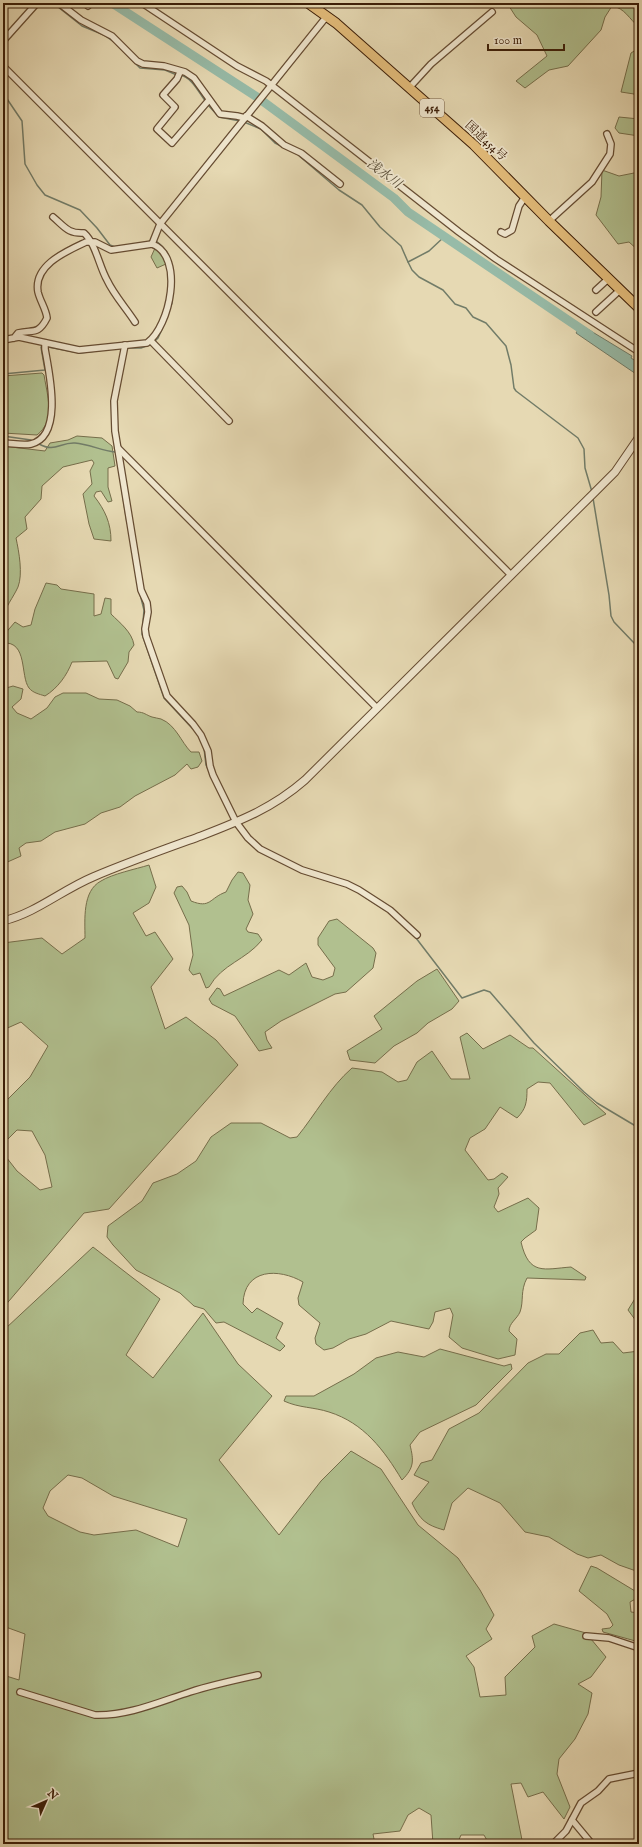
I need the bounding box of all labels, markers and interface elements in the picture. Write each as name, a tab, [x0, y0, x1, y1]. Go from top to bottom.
scale bar	[488, 26, 564, 52]
text: 100 m	[494, 33, 522, 48]
road number: 454	[420, 99, 444, 117]
street label: 国道454号	[462, 118, 510, 164]
water label: 浅水川	[363, 155, 406, 194]
north arrow	[26, 1781, 66, 1821]
text: N	[43, 1786, 61, 1803]

